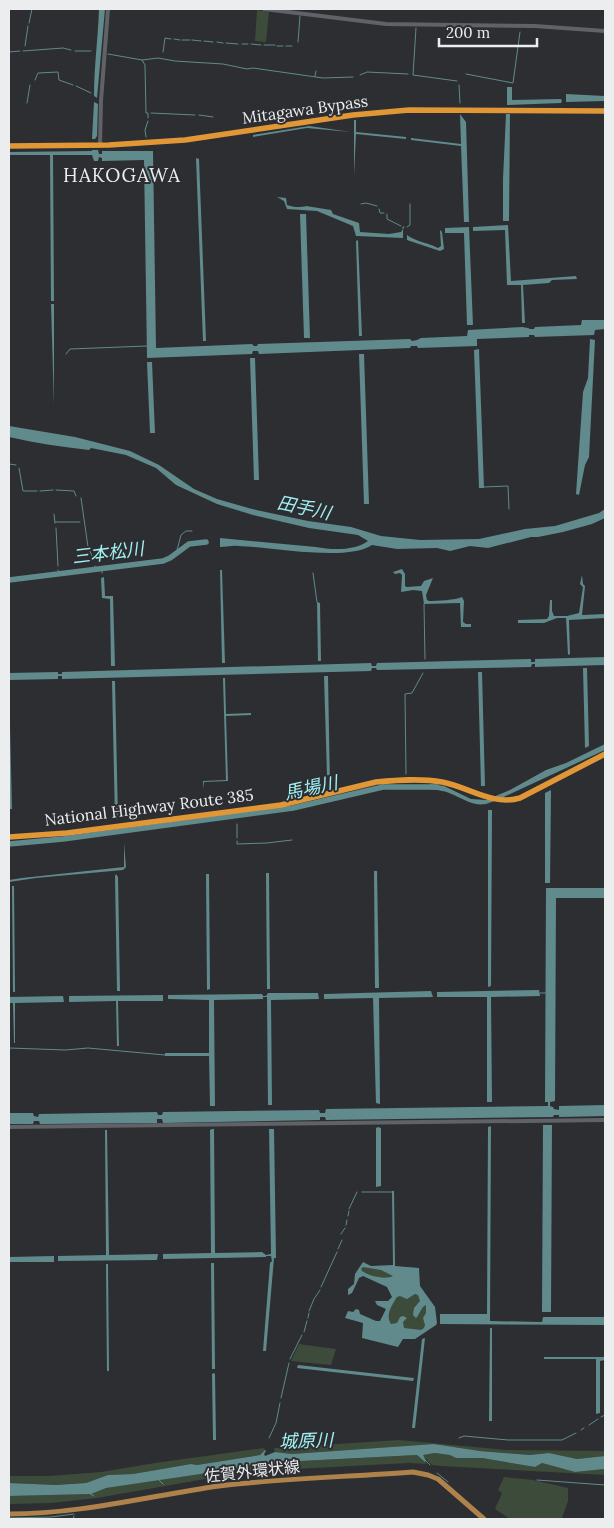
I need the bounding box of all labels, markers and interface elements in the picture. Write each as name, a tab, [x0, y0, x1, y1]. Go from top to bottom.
scale bar	[439, 15, 536, 47]
text: 200 m	[446, 23, 490, 42]
street label: Mitagawa Bypass	[241, 90, 369, 128]
district label: HAKOGAWA	[63, 163, 181, 187]
water label: 田手川	[275, 491, 335, 525]
water label: 三本松川	[71, 536, 147, 568]
water label: 馬場川	[282, 770, 342, 804]
street label: National Highway Route 385	[43, 784, 255, 830]
water label: 城原川	[279, 1428, 335, 1453]
street label: 佐賀外環状線	[203, 1456, 301, 1486]

